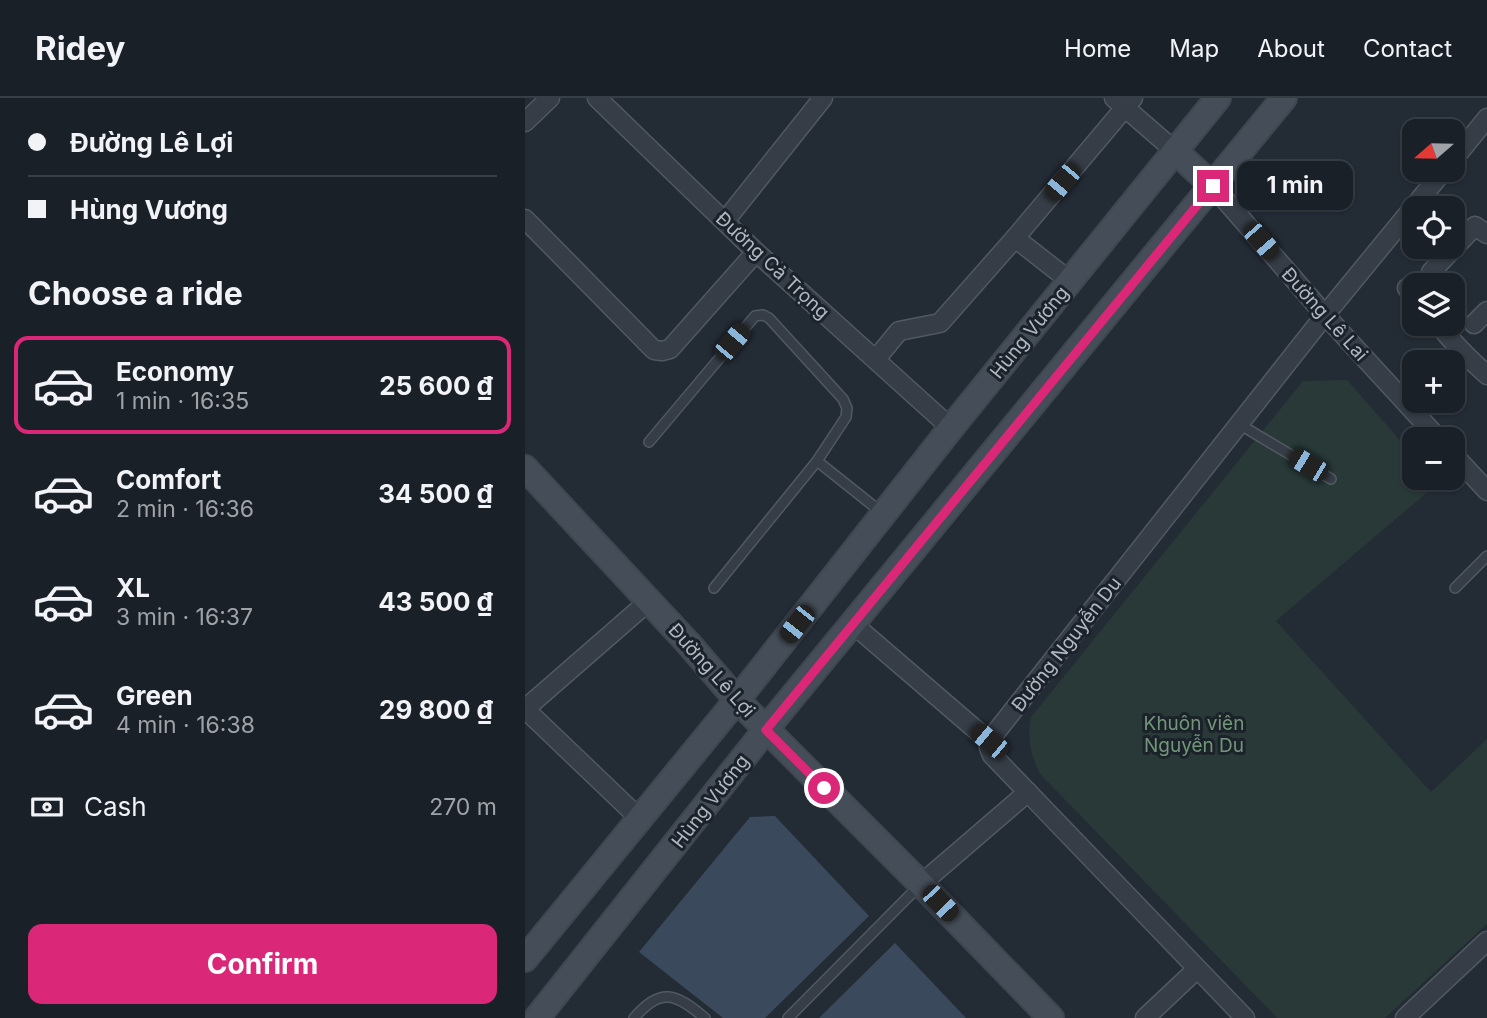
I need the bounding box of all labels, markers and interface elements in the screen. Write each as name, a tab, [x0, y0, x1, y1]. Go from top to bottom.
text: Ridey	[35, 28, 125, 68]
text: Home	[1064, 34, 1131, 63]
text: Map	[1169, 34, 1219, 63]
text: About	[1257, 34, 1325, 63]
text: Contact	[1363, 34, 1452, 63]
north arrow	[1402, 119, 1465, 182]
map controls	[1402, 119, 1465, 490]
text: Đường Lê Lợi	[70, 127, 233, 158]
car	[1041, 159, 1084, 205]
callout: 1 min	[1237, 162, 1353, 210]
route end	[1197, 170, 1229, 202]
text: 1 min	[1267, 171, 1323, 199]
text: Hùng Vương	[70, 194, 228, 225]
button: locate	[1402, 196, 1465, 259]
street label: Đường Cả Trọng	[711, 207, 834, 324]
car	[1240, 218, 1283, 264]
street label: Đường Lê Lai	[1277, 263, 1373, 366]
button: layers	[1402, 273, 1465, 336]
text: Choose a ride	[28, 274, 243, 313]
street label: Hùng Vương	[985, 282, 1074, 383]
car	[711, 319, 754, 365]
button: +	[1402, 350, 1465, 413]
icon: car	[32, 354, 95, 417]
text: Economy	[116, 356, 234, 387]
text: 25 600 ₫	[379, 370, 493, 401]
text: 1 min · 16:35	[116, 387, 249, 415]
button: −	[1402, 427, 1465, 490]
car	[1285, 445, 1332, 485]
icon: car	[32, 462, 95, 525]
text: Comfort	[116, 464, 221, 495]
text: 34 500 ₫	[378, 478, 493, 509]
text: 2 min · 16:36	[116, 495, 254, 523]
icon: car	[32, 570, 95, 633]
text: XL	[116, 572, 150, 603]
street label: Đường Nguyễn Du	[1007, 572, 1126, 716]
text: 43 500 ₫	[378, 586, 493, 617]
car	[776, 601, 819, 647]
text: 3 min · 16:37	[116, 603, 253, 631]
street label: Đường Lê Lợi	[664, 619, 760, 722]
icon: car	[32, 678, 95, 741]
text: Green	[116, 680, 193, 711]
text: 29 800 ₫	[379, 694, 493, 725]
text: 4 min · 16:38	[116, 711, 255, 739]
park label: Khuôn viên Nguyễn Du	[1144, 712, 1244, 757]
car	[967, 719, 1012, 763]
street label: Hùng Vương	[667, 750, 754, 853]
route start	[808, 772, 840, 804]
icon: cash	[28, 788, 66, 826]
text: Cash	[84, 791, 147, 822]
text: 270 m	[429, 793, 497, 821]
car	[918, 881, 963, 925]
button: Confirm	[28, 924, 497, 1004]

